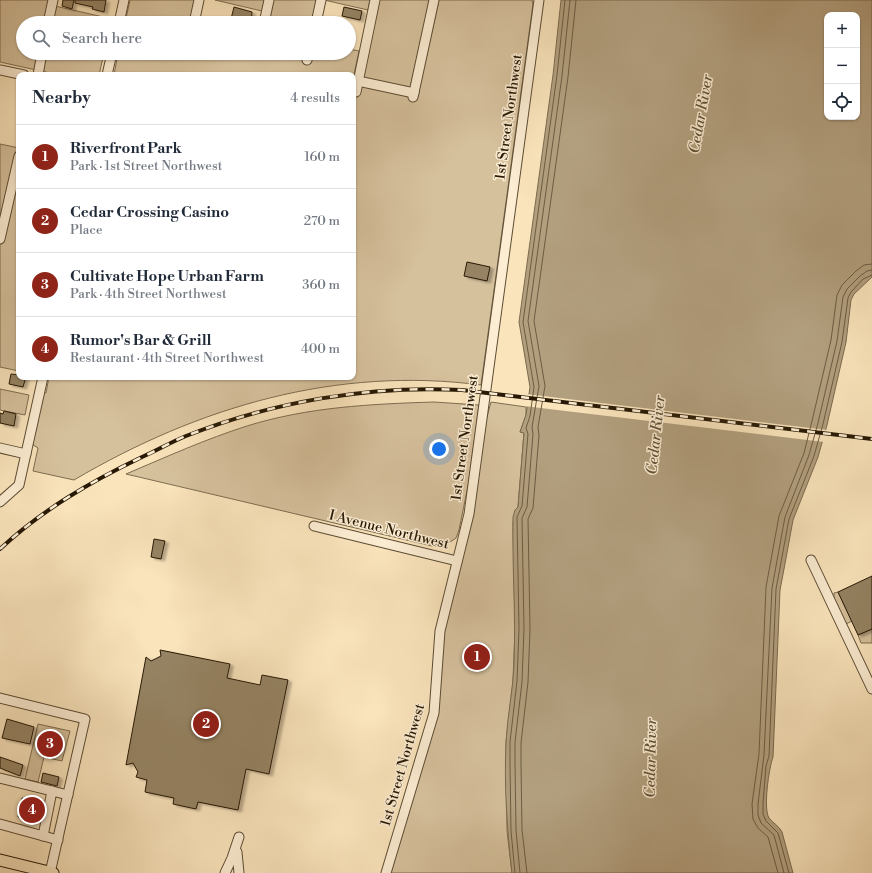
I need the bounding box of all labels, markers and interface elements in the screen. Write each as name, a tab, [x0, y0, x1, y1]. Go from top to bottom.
map controls	[824, 12, 860, 120]
button: +	[824, 12, 860, 48]
search box	[16, 16, 356, 60]
icon: search	[30, 27, 52, 49]
text: Search here	[62, 29, 142, 48]
button: −	[824, 48, 860, 84]
street label: 1st Street Northwest	[491, 53, 527, 181]
water label: Cedar River	[685, 73, 717, 155]
button: locate	[824, 84, 860, 120]
text: Nearby	[32, 87, 91, 109]
text: 4 results	[290, 90, 340, 106]
text: Riverfront Park	[70, 139, 182, 158]
text: 1	[42, 149, 48, 165]
text: 160 m	[304, 149, 340, 165]
text: Park · 1st Street Northwest	[70, 158, 222, 174]
text: Cedar Crossing Casino	[70, 203, 229, 222]
text: 2	[41, 213, 49, 229]
text: 270 m	[304, 213, 340, 229]
text: Place	[70, 222, 102, 238]
text: Cultivate Hope Urban Farm	[70, 267, 264, 286]
text: 3	[41, 277, 49, 293]
text: 360 m	[302, 277, 340, 293]
text: Park · 4th Street Northwest	[70, 286, 227, 302]
text: Rumor's Bar & Grill	[70, 331, 212, 350]
text: 4	[41, 341, 49, 357]
text: 400 m	[301, 341, 340, 357]
text: Restaurant · 4th Street Northwest	[70, 350, 264, 366]
street label: 1st Street Northwest	[447, 374, 483, 502]
water label: Cedar River	[642, 394, 670, 476]
your location	[429, 439, 449, 459]
street label: I Avenue Northwest	[327, 506, 451, 554]
pin: 1	[464, 642, 490, 672]
street label: 1st Street Northwest	[377, 702, 429, 828]
pin: 2	[193, 709, 219, 739]
water label: Cedar River	[641, 717, 661, 798]
pin: 3	[37, 729, 63, 759]
pin: 4	[19, 795, 45, 825]

